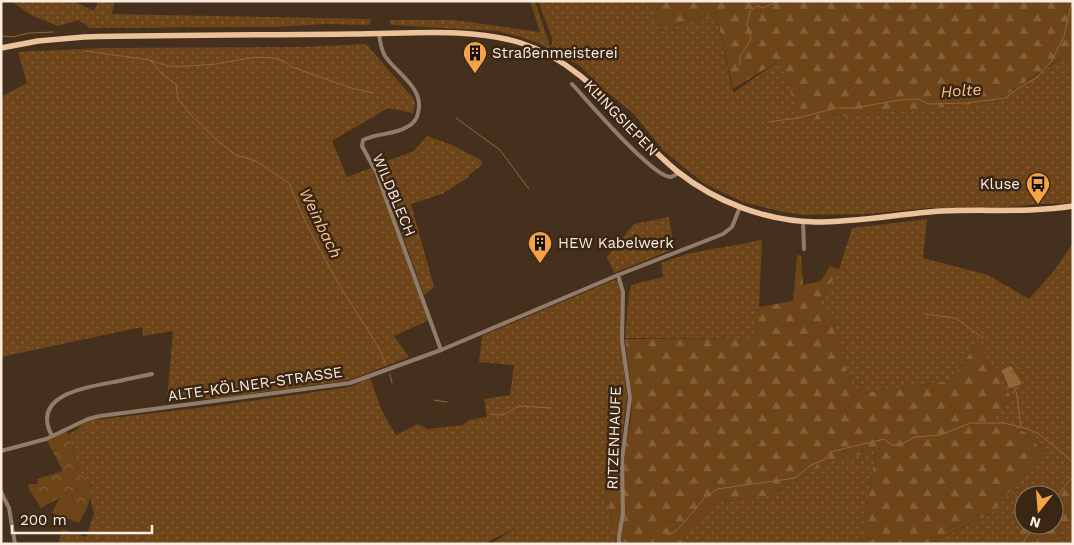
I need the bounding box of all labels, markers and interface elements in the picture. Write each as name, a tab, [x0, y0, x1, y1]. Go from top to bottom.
building icon: Straßenmeisterei	[462, 40, 488, 74]
place label: Straßenmeisterei	[492, 44, 618, 62]
street label: KLINGSIEPEN	[580, 76, 662, 160]
water label: Holte	[940, 80, 982, 101]
street label: WILDBLECH	[369, 151, 419, 239]
bus stop icon: Kluse	[1025, 171, 1051, 205]
place label: Kluse	[980, 175, 1020, 193]
water label: Weinbach	[295, 185, 346, 261]
building icon: HEW Kabelwerk	[527, 230, 553, 264]
place label: HEW Kabelwerk	[558, 234, 674, 252]
street label: ALTE-KÖLNER-STRASSE	[167, 363, 343, 405]
street label: RITZENHAUFE	[603, 386, 625, 490]
north arrow	[1014, 485, 1064, 535]
scale bar	[12, 502, 152, 534]
text: 200 m	[20, 511, 67, 529]
text: N	[1028, 513, 1042, 532]

